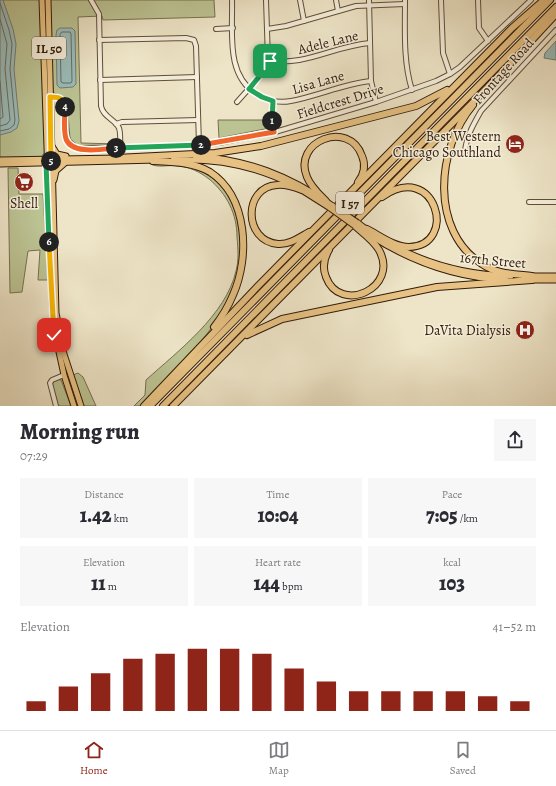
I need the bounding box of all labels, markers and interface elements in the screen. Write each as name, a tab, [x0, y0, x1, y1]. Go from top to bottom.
street label: Adele Lane	[295, 26, 360, 59]
street label: Frontage Road	[469, 34, 539, 109]
road number: IL 50	[32, 37, 66, 59]
pin	[253, 44, 287, 78]
icon: arrive	[259, 50, 281, 72]
street label: Lisa Lane	[290, 66, 346, 99]
street label: Fieldcrest Drive	[294, 79, 386, 124]
pin: 4	[55, 97, 75, 117]
text: 4	[62, 99, 68, 114]
pin: 1	[262, 111, 282, 131]
text: 1	[270, 113, 274, 128]
place label: Best Western Chicago Southland	[393, 127, 501, 162]
hotel icon: Best Western Chicago Southland	[504, 133, 526, 155]
pin: 2	[191, 135, 211, 155]
text: 2	[198, 137, 204, 152]
pin: 3	[106, 138, 126, 158]
text: 3	[114, 140, 118, 155]
pin: 5	[41, 151, 61, 171]
text: 5	[49, 153, 53, 168]
supermarket icon: Shell	[13, 171, 35, 193]
road number: I 57	[336, 192, 364, 214]
place label: Shell	[10, 194, 39, 213]
pin: 6	[39, 232, 59, 252]
text: 6	[46, 234, 52, 249]
street label: 167th Street	[459, 248, 527, 273]
pin	[37, 318, 71, 352]
hospital icon: DaVita Dialysis	[514, 319, 536, 341]
place label: DaVita Dialysis	[424, 321, 511, 340]
icon: check	[43, 324, 65, 346]
text: Morning run	[20, 417, 140, 447]
button: share	[494, 419, 536, 461]
text: 07:29	[20, 447, 48, 464]
text: Distance	[84, 487, 124, 502]
text: Time	[267, 487, 289, 502]
text: Pace	[442, 487, 462, 502]
text: 1.42	[80, 502, 112, 529]
text: 10:04	[257, 502, 299, 529]
text: 7:05	[426, 502, 458, 529]
text: km	[112, 511, 128, 526]
text: /km	[458, 511, 478, 526]
text: Elevation	[83, 555, 125, 570]
text: Heart rate	[255, 555, 301, 570]
text: kcal	[443, 555, 461, 570]
text: 11	[91, 570, 106, 597]
text: 144	[253, 570, 280, 597]
text: 103	[439, 570, 465, 597]
text: m	[106, 579, 117, 594]
text: bpm	[280, 579, 303, 594]
text: Elevation	[20, 618, 70, 635]
text: 41–52 m	[493, 618, 536, 635]
tab: Home	[80, 739, 108, 778]
tab: Map	[268, 739, 290, 778]
tab: Saved	[450, 739, 476, 778]

